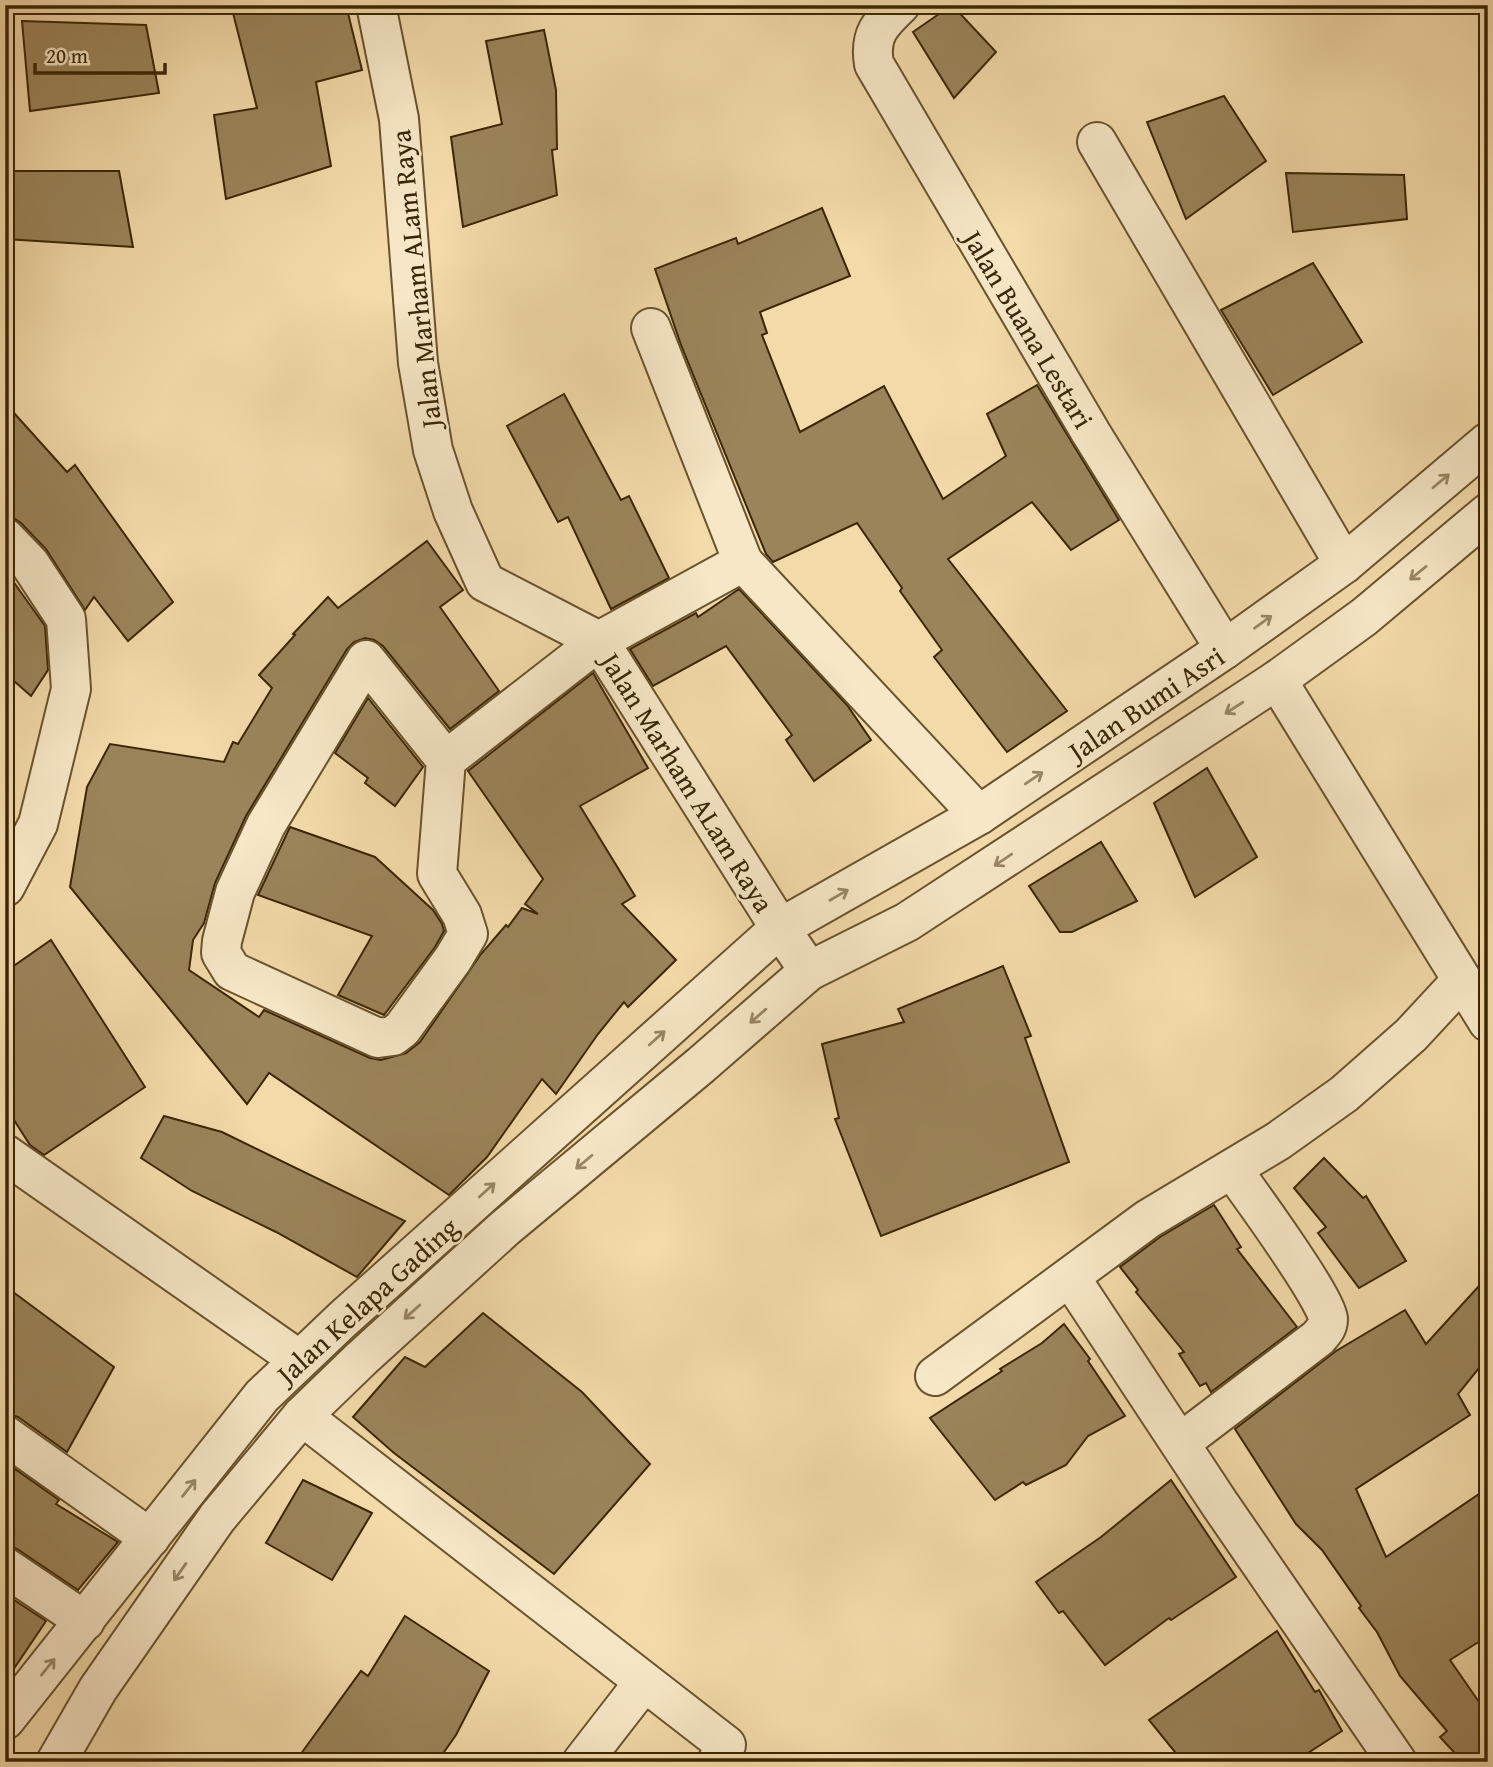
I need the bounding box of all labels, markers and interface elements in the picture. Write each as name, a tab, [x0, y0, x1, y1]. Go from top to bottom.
scale bar	[35, 32, 164, 76]
text: 20 m	[46, 40, 88, 71]
street label: Jalan Marham ALam Raya	[379, 127, 451, 433]
street label: Jalan Buana Lestari	[952, 220, 1105, 436]
one-way arrow	[1432, 473, 1450, 489]
one-way arrow	[1409, 566, 1427, 581]
one-way arrow	[1253, 615, 1272, 630]
street label: Jalan Bumi Asri	[1057, 635, 1232, 772]
street label: Jalan Marham ALam Raya	[590, 641, 785, 921]
one-way arrow	[1225, 701, 1245, 715]
one-way arrow	[1024, 771, 1043, 785]
one-way arrow	[994, 853, 1014, 867]
one-way arrow	[829, 887, 849, 901]
one-way arrow	[749, 1008, 767, 1024]
one-way arrow	[648, 1030, 666, 1046]
one-way arrow	[575, 1155, 593, 1170]
one-way arrow	[478, 1182, 496, 1198]
street label: Jalan Kelapa Gading	[265, 1207, 467, 1395]
one-way arrow	[403, 1304, 421, 1320]
one-way arrow	[181, 1480, 197, 1498]
one-way arrow	[173, 1562, 187, 1581]
one-way arrow	[40, 1658, 55, 1676]

